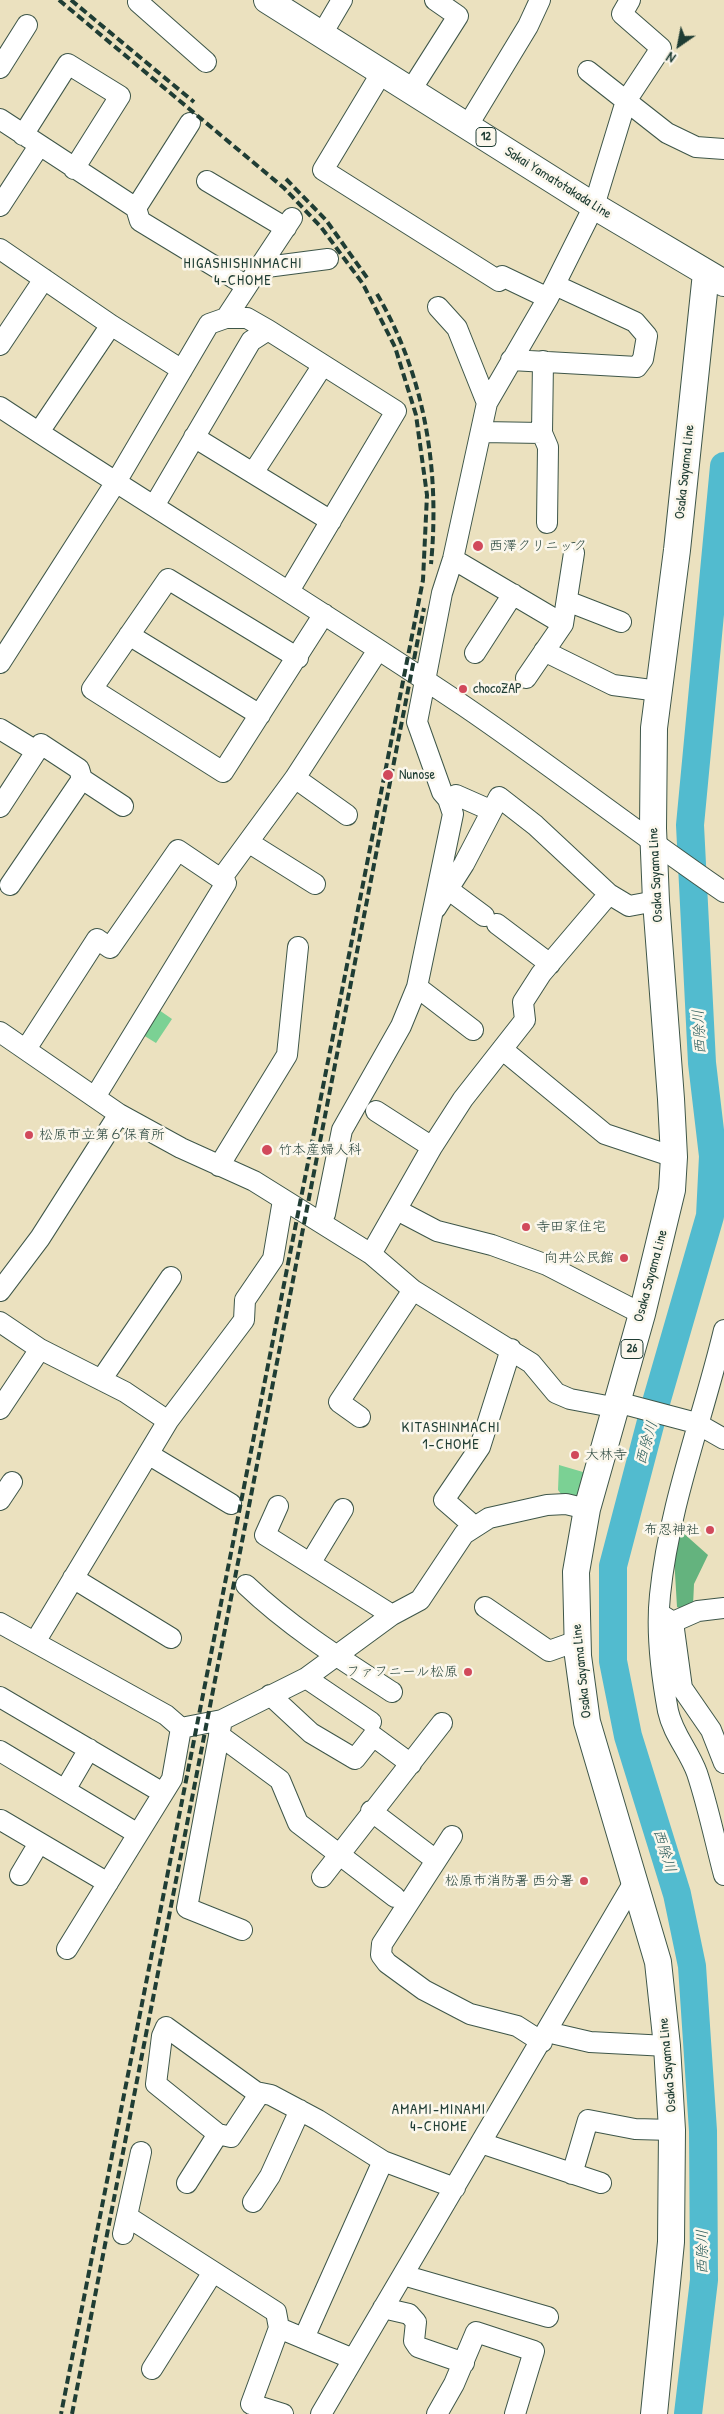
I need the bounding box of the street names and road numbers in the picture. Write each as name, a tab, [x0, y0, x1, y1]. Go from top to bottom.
road number: 12	[476, 128, 496, 146]
street label: Sakai Yamatotakada Line	[502, 143, 614, 223]
street label: Osaka Sayama Line	[672, 424, 698, 520]
street label: Osaka Sayama Line	[645, 827, 667, 923]
street label: Osaka Sayama Line	[631, 1228, 671, 1324]
road number: 26	[621, 1340, 643, 1358]
street label: Osaka Sayama Line	[569, 1623, 595, 1719]
street label: Osaka Sayama Line	[655, 2017, 681, 2113]

